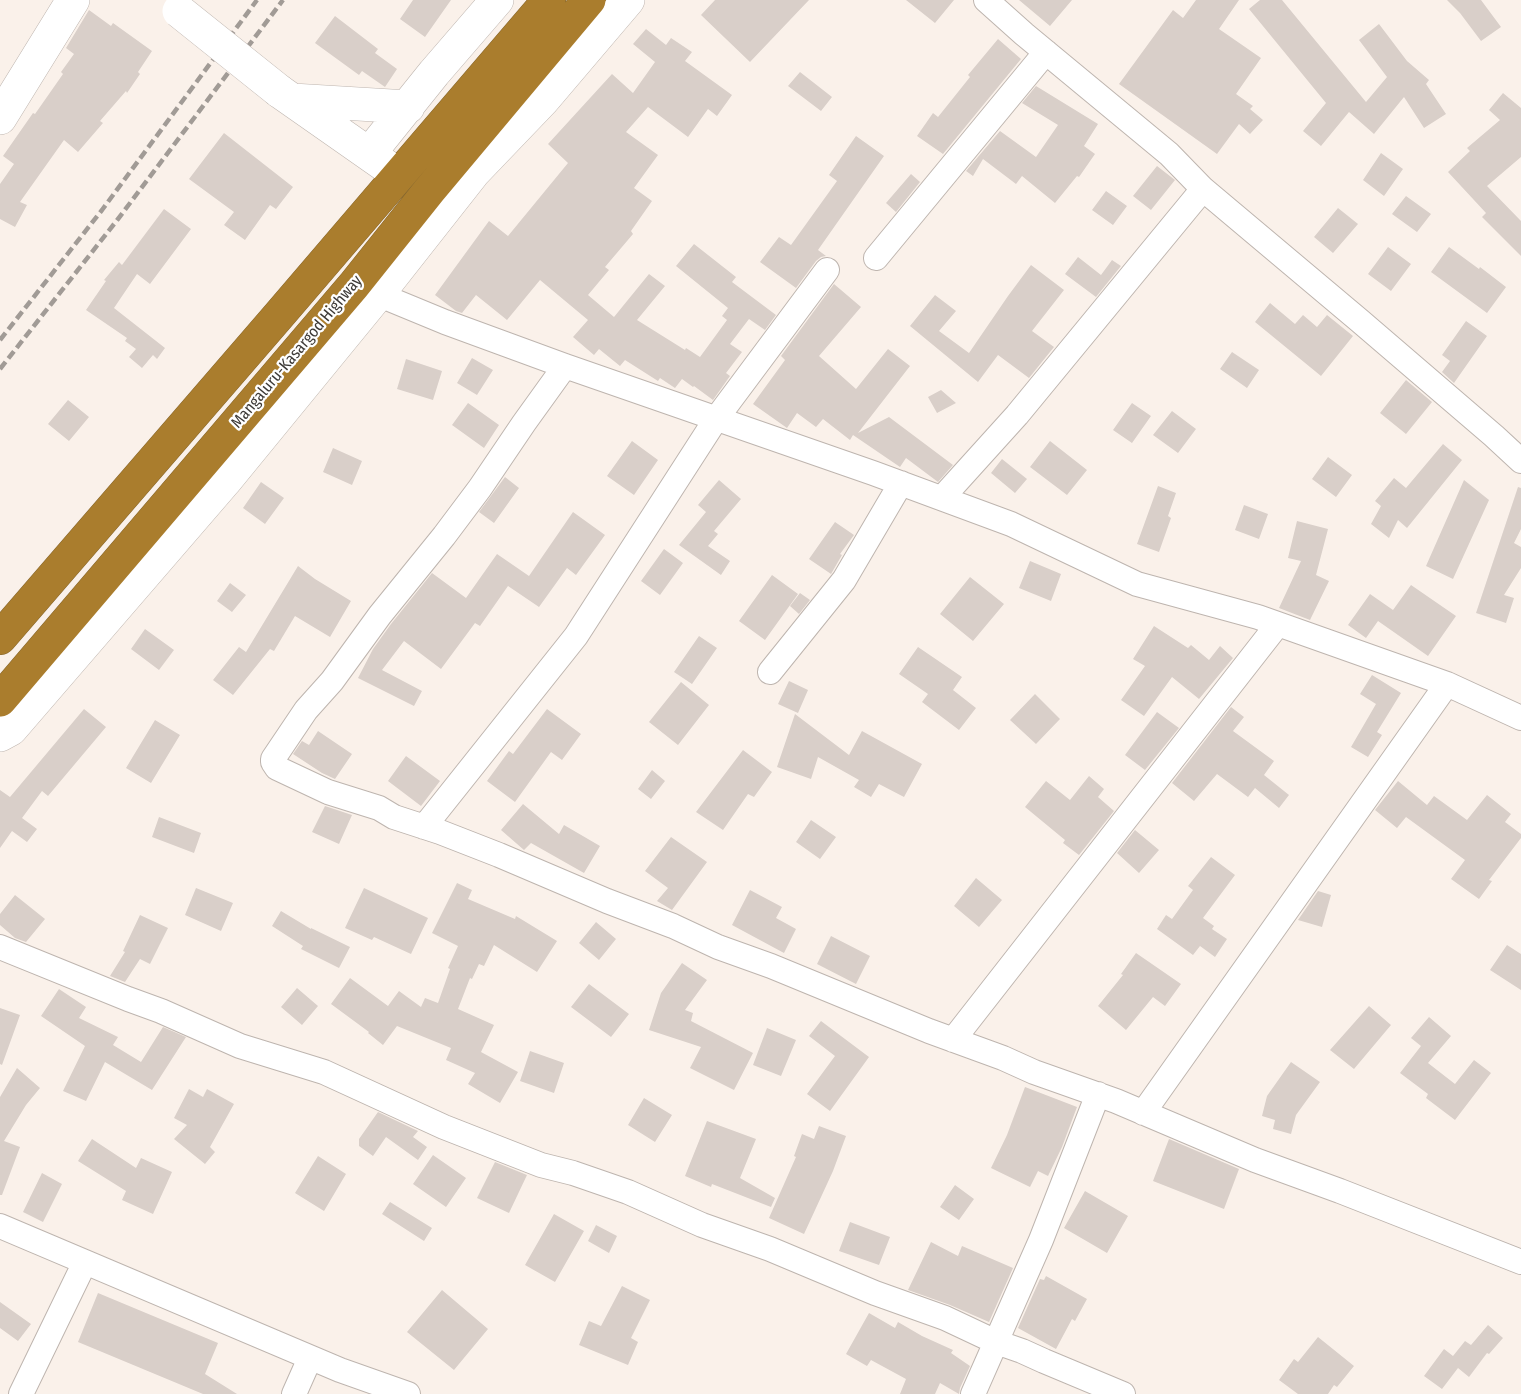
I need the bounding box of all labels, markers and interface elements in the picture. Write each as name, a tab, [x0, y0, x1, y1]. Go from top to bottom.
street label: Mangaluru-Kasargod Highway	[227, 272, 367, 432]

